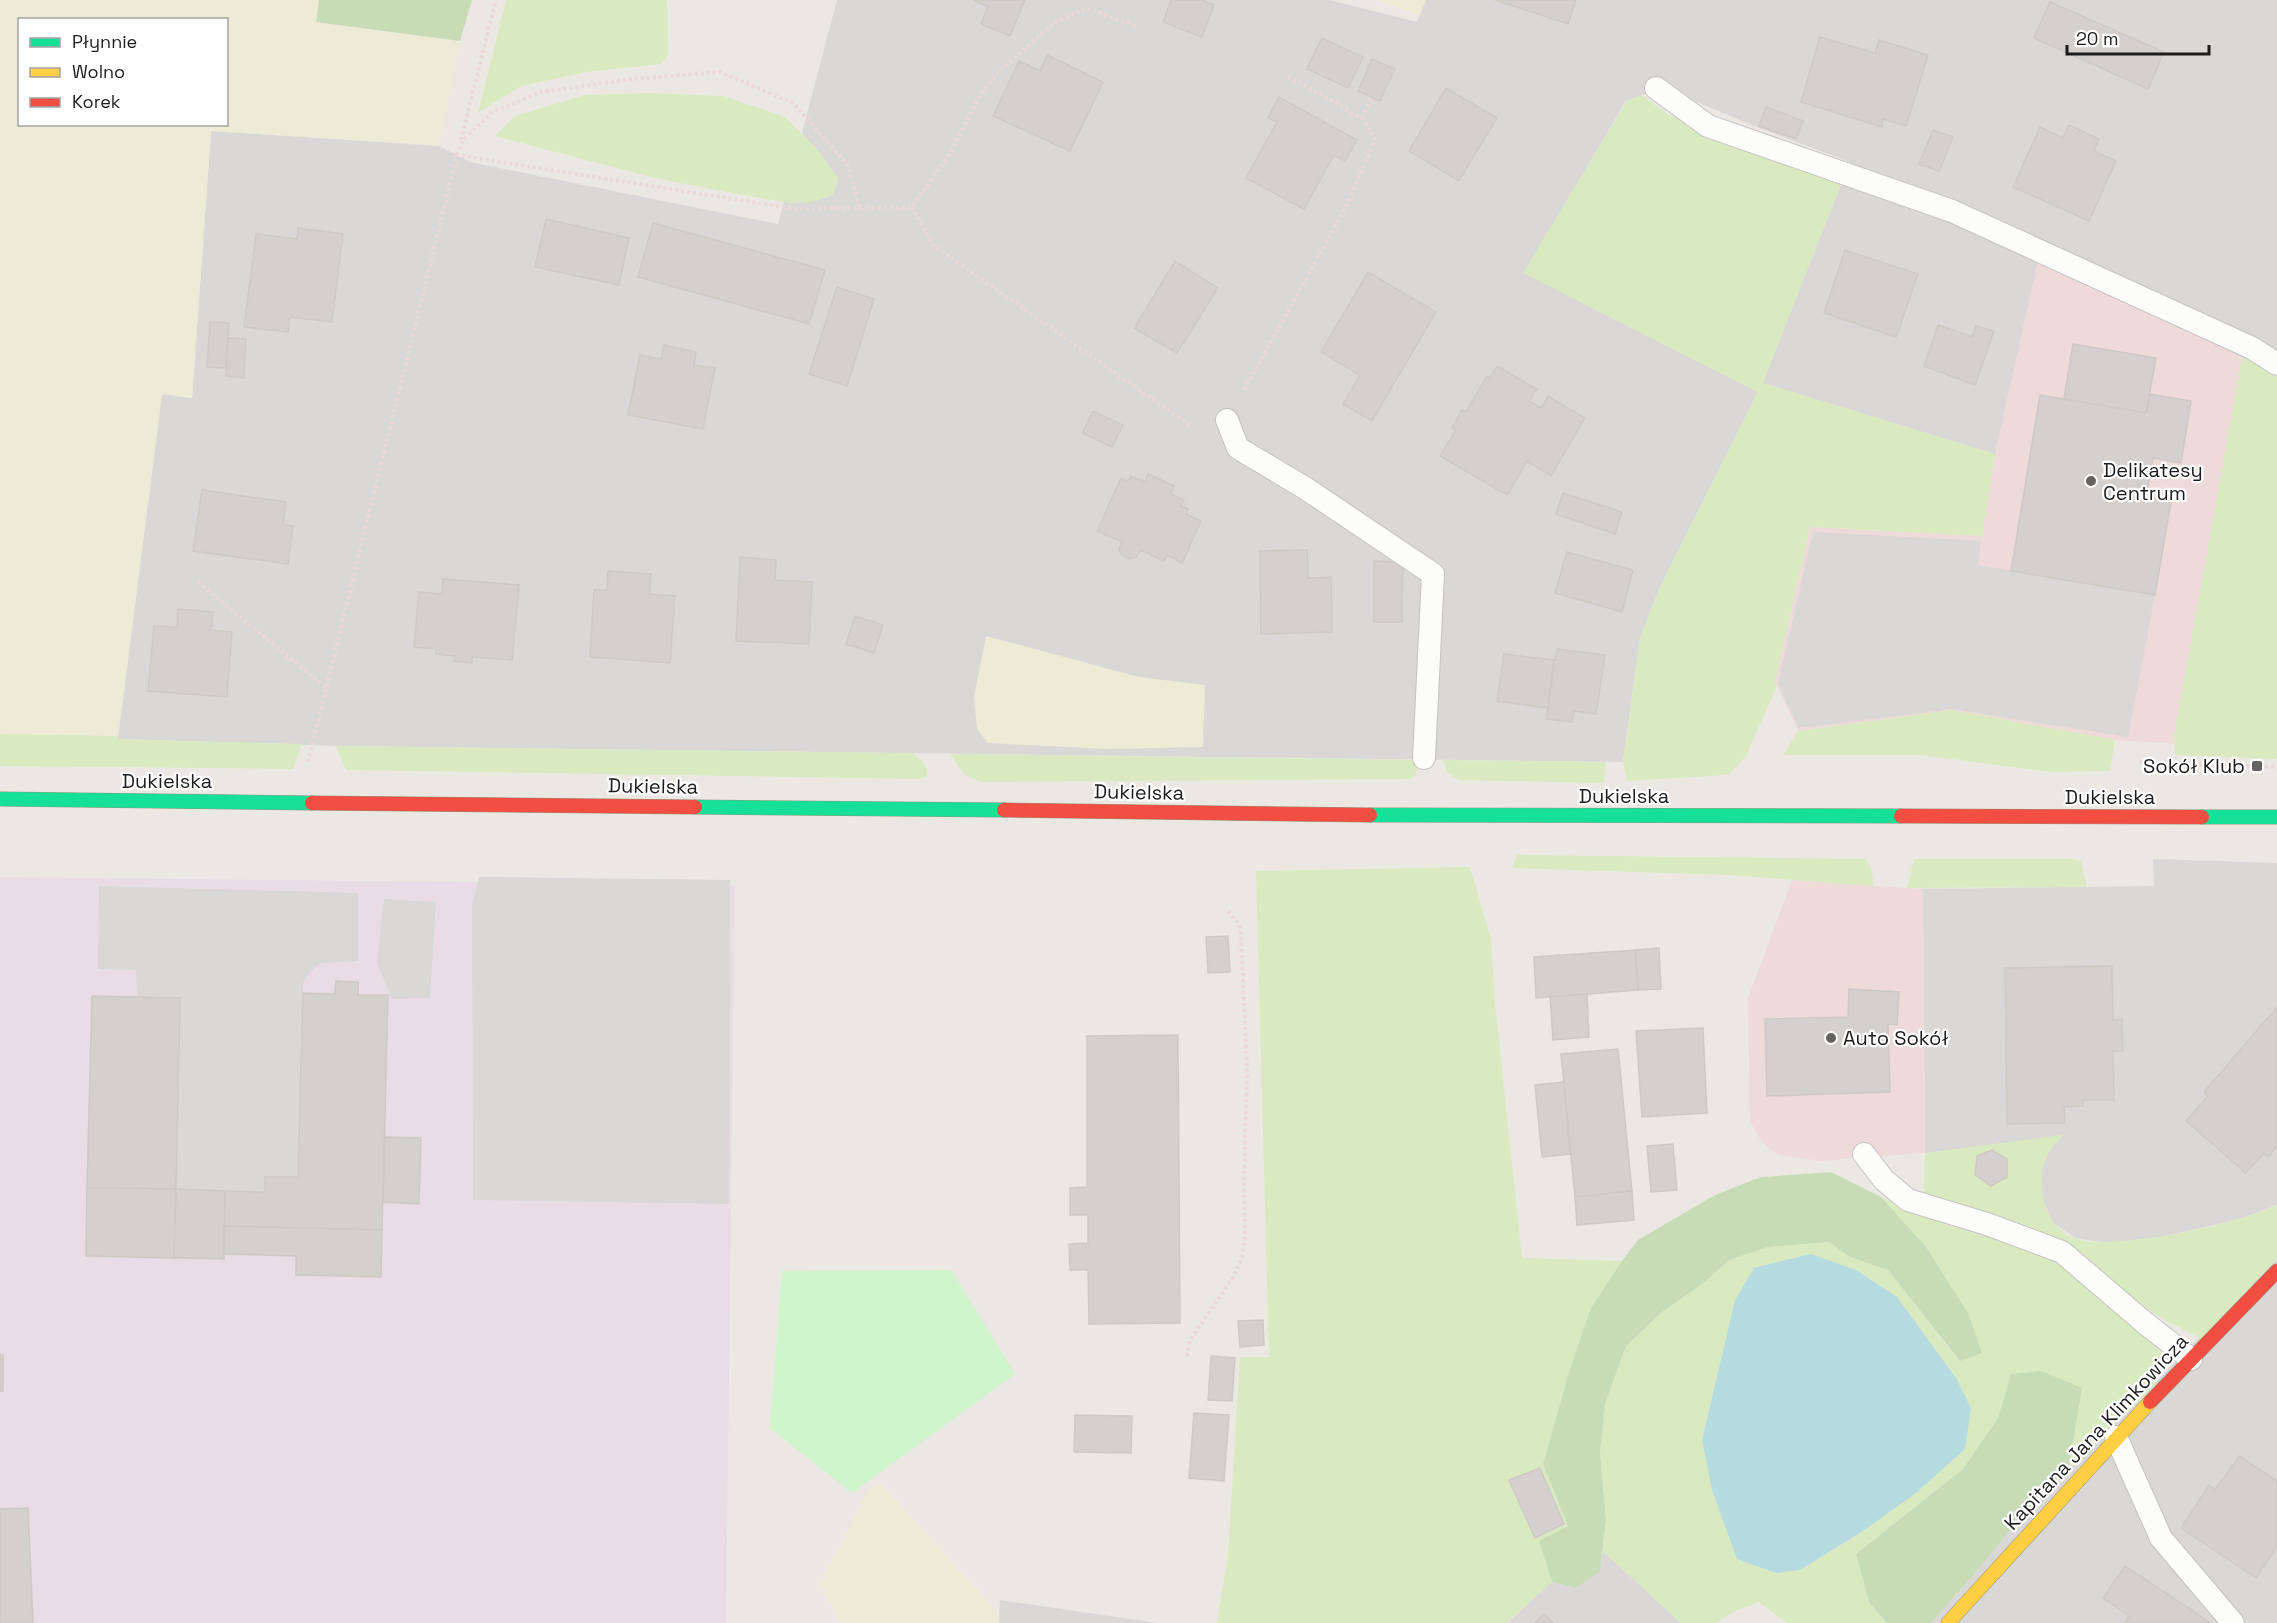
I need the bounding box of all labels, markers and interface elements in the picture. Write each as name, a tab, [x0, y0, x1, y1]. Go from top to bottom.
legend	[18, 18, 228, 126]
scale bar	[2067, 18, 2210, 56]
text: 20 m	[2076, 27, 2119, 50]
text: Płynnie	[72, 30, 137, 53]
text: Wolno	[72, 60, 125, 83]
text: Korek	[72, 90, 121, 113]
place label: Delikatesy Centrum	[2103, 457, 2203, 506]
marker: Delikatesy Centrum	[2084, 474, 2098, 488]
place label: Sokół Klub	[2143, 753, 2245, 779]
marker: Sokół Klub	[2250, 759, 2264, 773]
street label: Dukielska	[122, 768, 212, 794]
street label: Dukielska	[608, 772, 698, 800]
street label: Dukielska	[1094, 778, 1184, 806]
street label: Dukielska	[1579, 783, 1669, 809]
street label: Dukielska	[2065, 784, 2155, 810]
place label: Auto Sokół	[1843, 1025, 1949, 1051]
marker: Auto Sokół	[1824, 1031, 1838, 1045]
street label: Kapitana Jana Klimkowicza	[1998, 1329, 2194, 1535]

